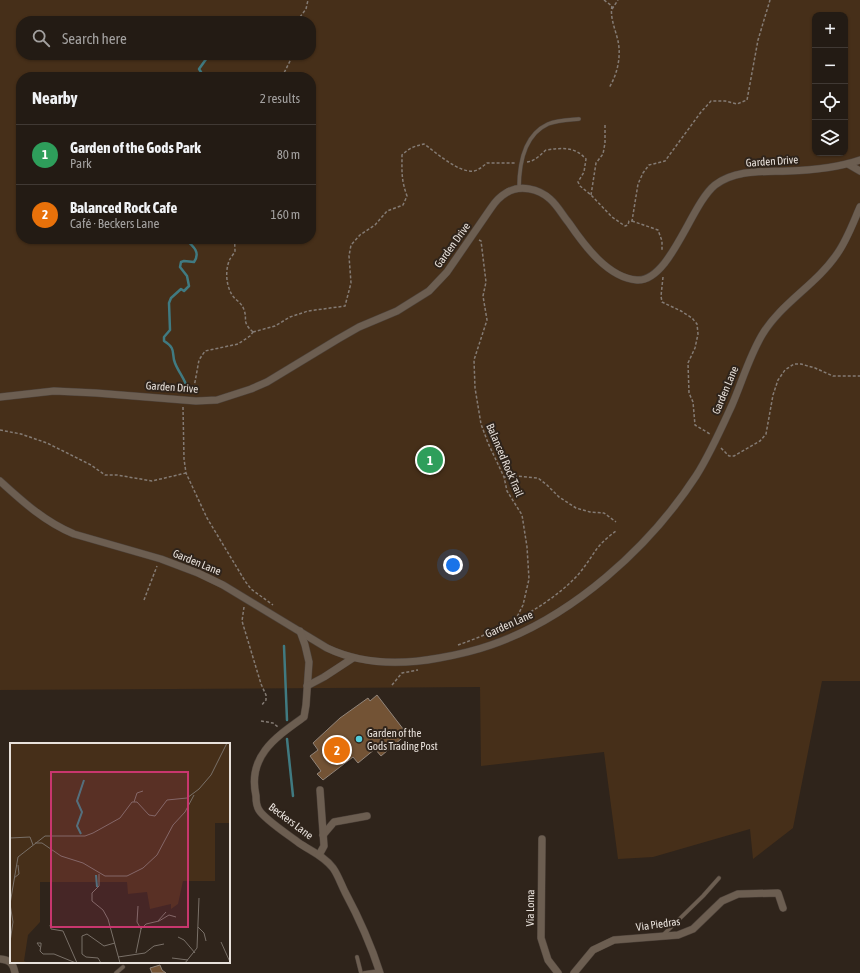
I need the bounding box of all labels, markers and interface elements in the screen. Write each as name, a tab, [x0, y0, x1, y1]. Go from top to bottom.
map controls	[812, 12, 848, 156]
button: +	[812, 12, 848, 48]
search box	[16, 16, 316, 60]
icon: search	[30, 27, 52, 49]
text: Search here	[62, 30, 127, 47]
button: −	[812, 48, 848, 84]
button: locate	[812, 84, 848, 120]
text: Nearby	[32, 88, 78, 108]
text: 2 results	[260, 91, 300, 106]
button: layers	[812, 120, 848, 156]
text: Garden of the Gods Park	[70, 139, 201, 156]
text: 1	[42, 147, 48, 162]
text: 80 m	[277, 147, 300, 162]
street label: Garden Drive	[745, 153, 799, 169]
text: Park	[70, 156, 92, 171]
text: Balanced Rock Cafe	[70, 199, 177, 216]
text: 2	[42, 207, 48, 222]
text: 160 m	[271, 207, 300, 222]
text: Café · Beckers Lane	[70, 216, 159, 231]
street label: Garden Drive	[432, 220, 472, 270]
street label: Garden Lane	[710, 364, 740, 416]
street label: Garden Drive	[145, 379, 199, 395]
street label: Balanced Rock Trail	[484, 422, 526, 498]
pin: 1	[417, 445, 443, 475]
street label: Garden Lane	[171, 547, 223, 577]
your location	[443, 555, 463, 575]
street label: Garden Lane	[483, 608, 535, 640]
place label: Garden of the Gods Trading Post	[367, 727, 438, 752]
marker: Garden of the Gods Trading Post	[354, 734, 364, 744]
pin: 2	[324, 735, 350, 765]
inset map	[10, 743, 230, 963]
street label: Beckers Lane	[267, 801, 315, 841]
street label: Via Loma	[524, 889, 536, 927]
street label: Via Piedras	[635, 915, 681, 933]

